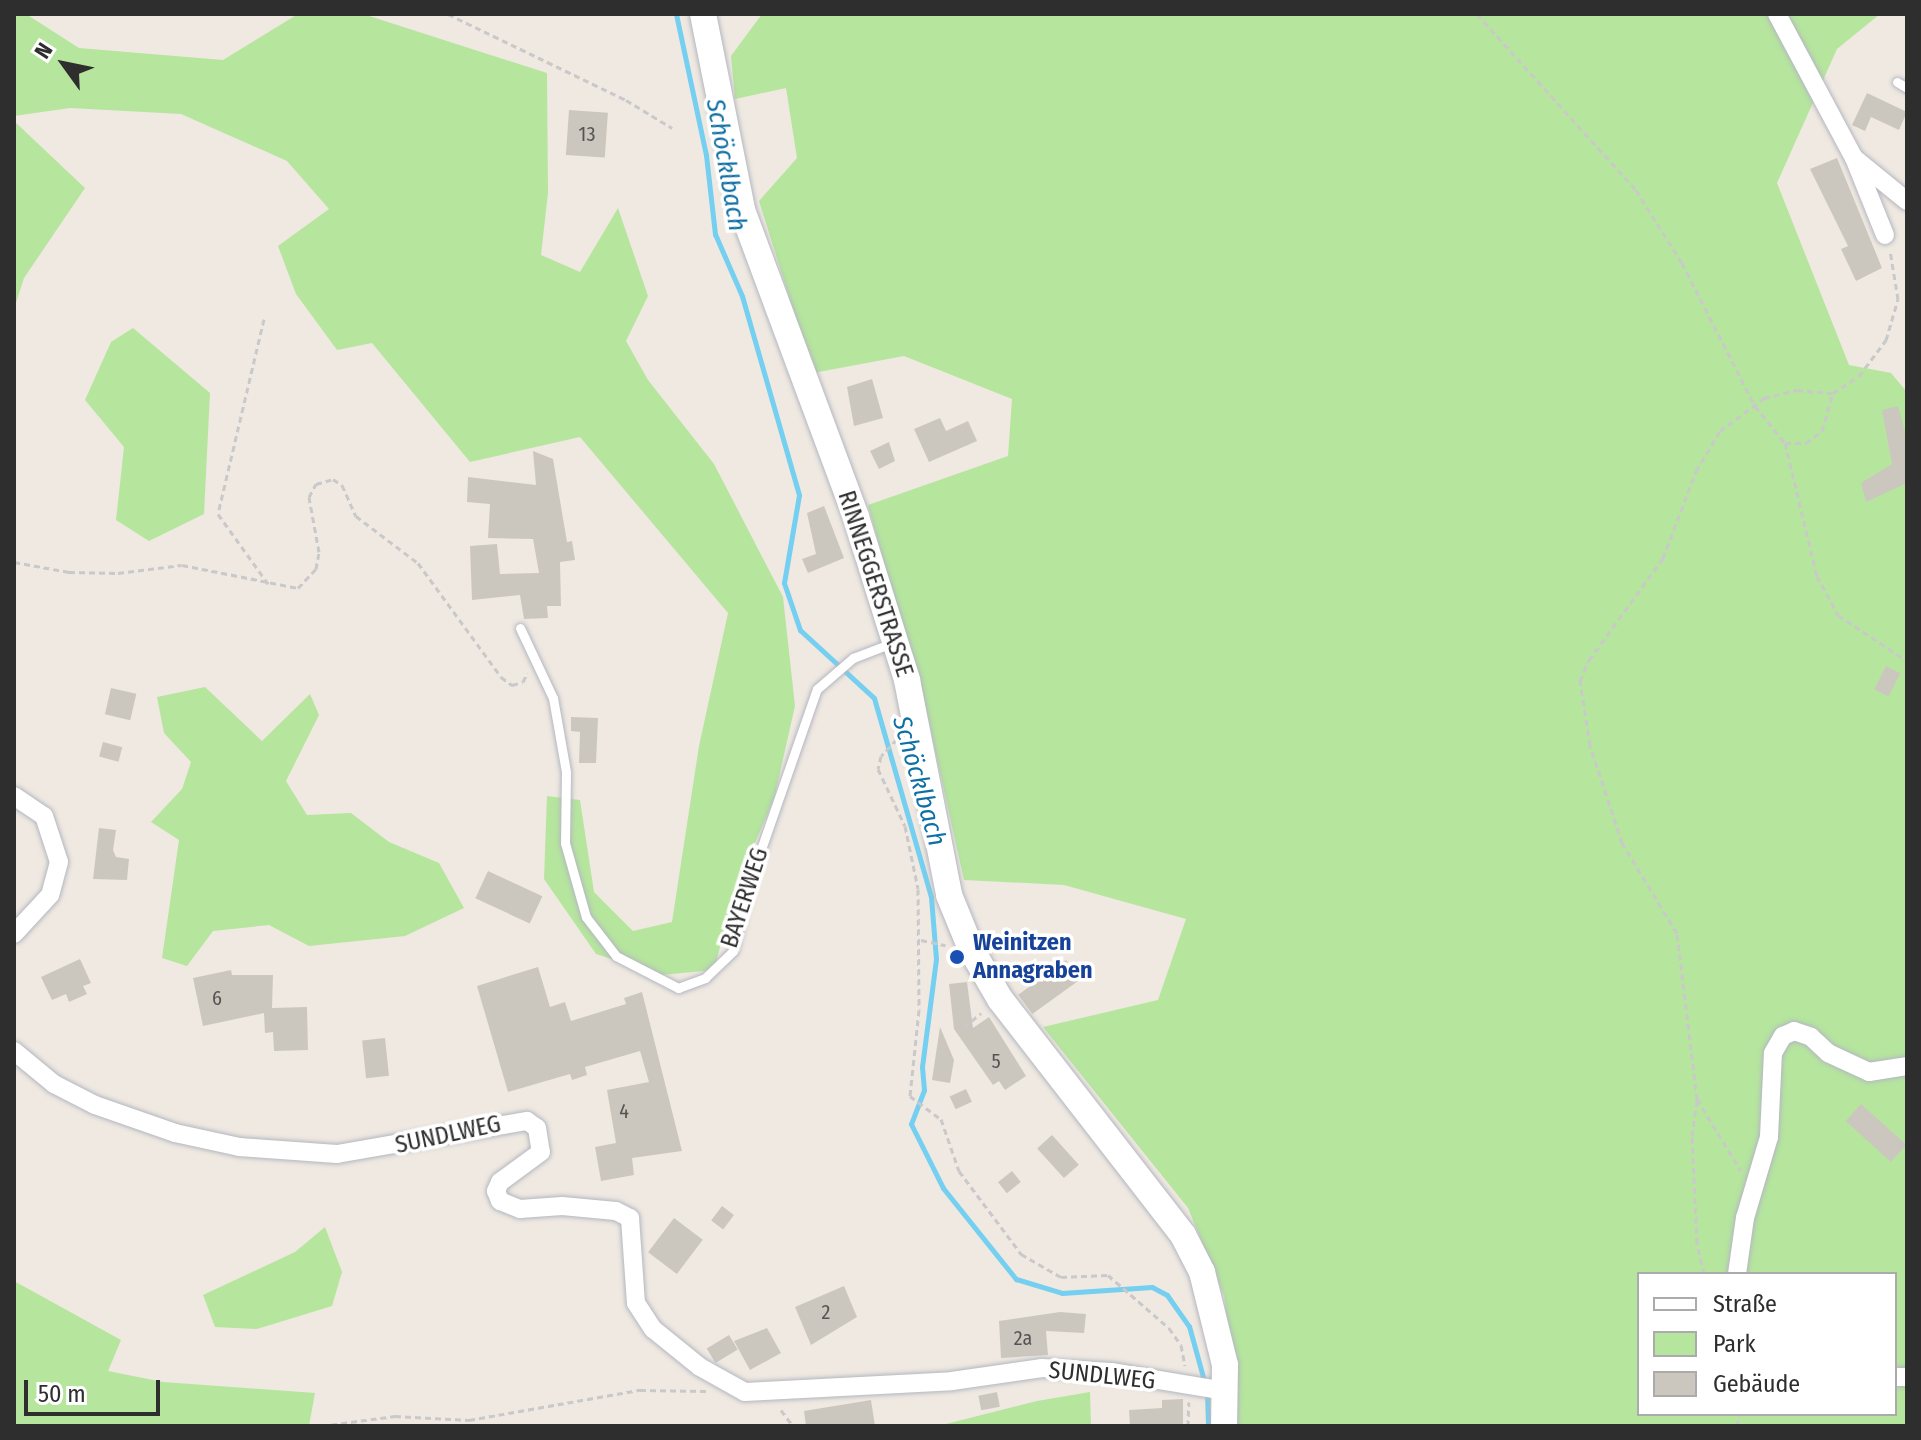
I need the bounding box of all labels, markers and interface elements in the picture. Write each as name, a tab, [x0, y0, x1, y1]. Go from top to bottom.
north arrow	[24, 24, 104, 104]
text: N	[29, 38, 58, 64]
water label: Schöcklbach	[699, 96, 753, 234]
house number: 13	[579, 122, 595, 146]
street label: RINNEGGERSTRASSE	[831, 487, 919, 681]
water label: Schöcklbach	[886, 712, 952, 850]
street label: BAYERWEG	[715, 844, 775, 952]
place label: Weinitzen Annagraben	[973, 929, 1093, 985]
marker: Weinitzen Annagraben	[948, 948, 966, 966]
house number: 6	[212, 986, 222, 1010]
house number: 5	[991, 1049, 1001, 1073]
house number: 4	[619, 1099, 629, 1123]
street label: SUNDLWEG	[393, 1110, 503, 1160]
legend	[1637, 1272, 1897, 1416]
text: Straße	[1713, 1290, 1777, 1318]
house number: 2	[822, 1300, 830, 1324]
house number: 2a	[1014, 1326, 1032, 1350]
text: Park	[1713, 1330, 1756, 1358]
street label: SUNDLWEG	[1047, 1356, 1157, 1396]
scale bar	[28, 1364, 164, 1414]
text: Gebäude	[1713, 1370, 1800, 1398]
text: 50 m	[38, 1380, 86, 1408]

